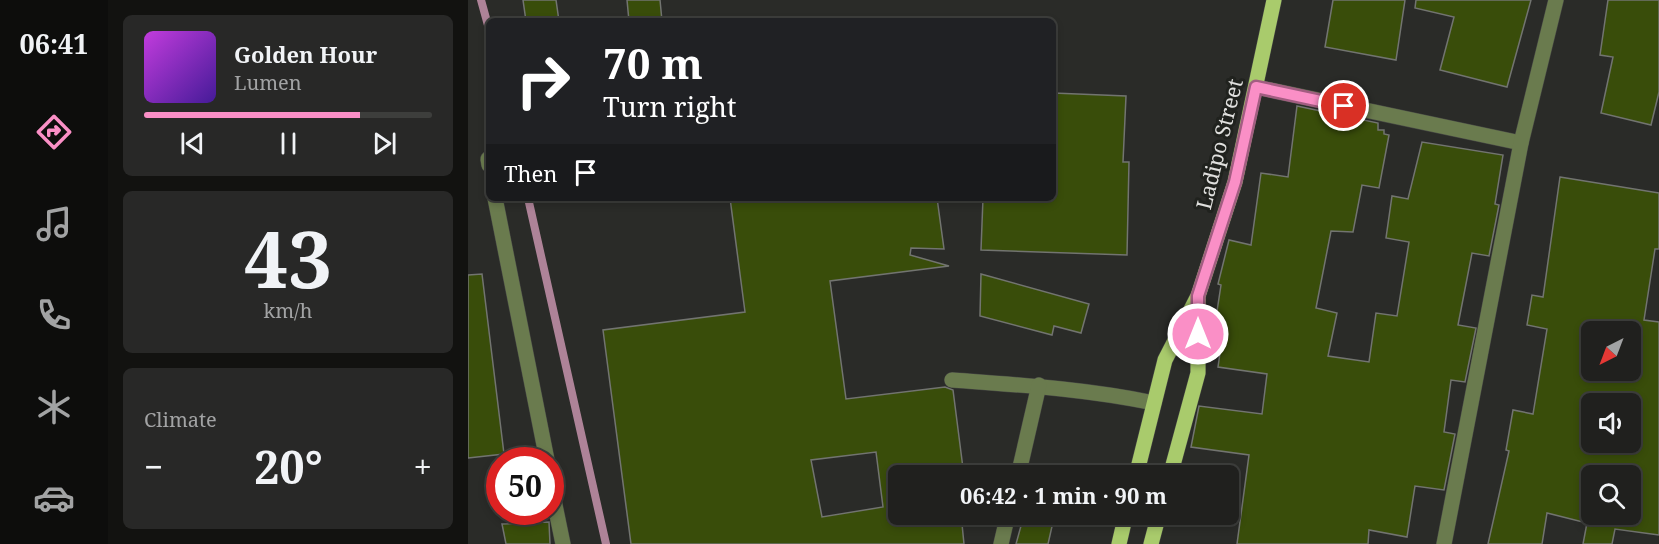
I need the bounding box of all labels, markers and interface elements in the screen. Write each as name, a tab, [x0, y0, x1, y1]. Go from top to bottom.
text: 06:41	[19, 25, 89, 62]
text: 70 m	[603, 34, 703, 91]
text: Golden Hour	[234, 39, 377, 69]
icon: right	[504, 42, 582, 120]
text: Lumen	[234, 69, 302, 96]
street label: Ladipo Street	[1189, 76, 1249, 212]
pin	[1318, 80, 1369, 131]
text: Turn right	[603, 88, 736, 125]
icon: arrive	[1327, 89, 1360, 122]
icon: directions	[33, 111, 75, 153]
icon: previous	[176, 127, 209, 160]
icon: pause	[272, 127, 305, 160]
icon: next	[368, 127, 401, 160]
icon: arrive	[569, 156, 602, 189]
text: Then	[504, 158, 557, 188]
icon: music	[33, 203, 75, 245]
text: 43	[244, 205, 332, 311]
icon: phone	[33, 294, 75, 336]
text: km/h	[263, 297, 313, 324]
position arrow	[1166, 302, 1230, 366]
north arrow	[1581, 321, 1641, 381]
map controls	[1581, 321, 1641, 525]
icon: climate	[33, 386, 75, 428]
button: sound	[1581, 393, 1641, 453]
text: Climate	[144, 406, 217, 433]
text: 20°	[254, 436, 323, 497]
text: −	[144, 444, 163, 489]
text: +	[414, 444, 432, 489]
speed limit sign: 50	[486, 447, 564, 525]
button: search	[1581, 465, 1641, 525]
icon: car	[33, 477, 75, 519]
text: 06:42 · 1 min · 90 m	[960, 480, 1167, 510]

